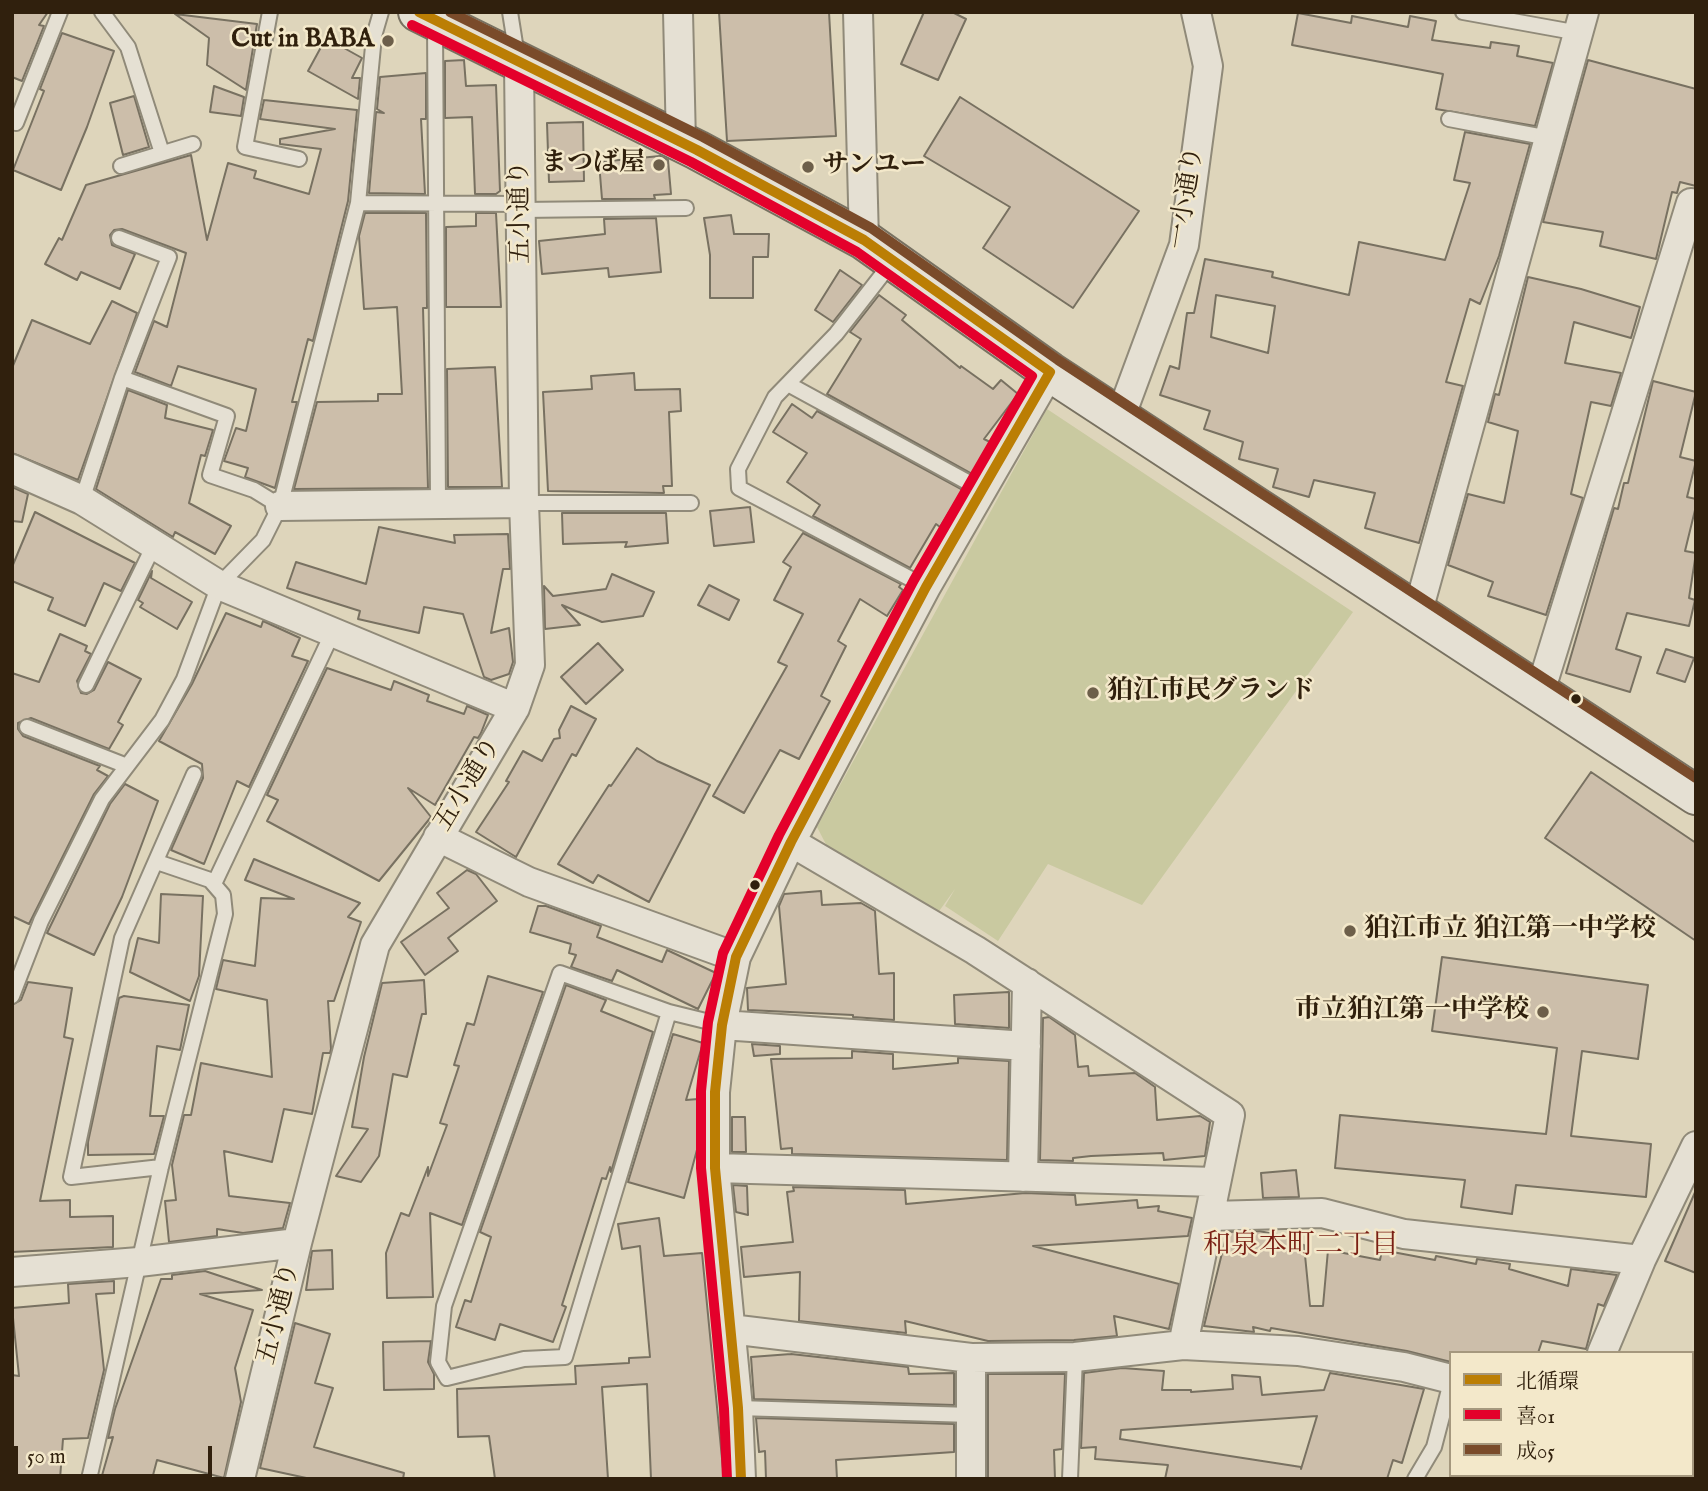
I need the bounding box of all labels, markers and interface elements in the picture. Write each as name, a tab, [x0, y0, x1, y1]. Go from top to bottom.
place label: Cut in BABA	[231, 25, 374, 57]
marker: Cut in BABA	[380, 33, 396, 49]
street label: 一小通り	[1164, 144, 1212, 252]
place label: まつば屋	[541, 149, 645, 181]
place label: サンユー	[822, 151, 926, 183]
marker: まつば屋	[651, 157, 667, 173]
marker: サンユー	[800, 159, 816, 175]
street label: 五小通り	[505, 160, 539, 264]
place label: 狛江市民グランド	[1107, 677, 1315, 709]
marker: 狛江市民グランド	[1085, 685, 1101, 701]
unlabelled marker	[1569, 692, 1583, 706]
street label: 五小通り	[429, 732, 509, 838]
unlabelled marker	[748, 878, 762, 892]
place label: 狛江市立 狛江第一中学校	[1364, 915, 1656, 947]
marker: 狛江市立 狛江第一中学校	[1342, 923, 1358, 939]
place label: 市立狛江第一中学校	[1295, 996, 1529, 1028]
marker: 市立狛江第一中学校	[1535, 1004, 1551, 1020]
district label: 和泉本町二丁目	[1203, 1230, 1399, 1264]
street label: 五小通り	[252, 1260, 308, 1368]
legend	[1449, 1351, 1694, 1477]
text: 北循環	[1516, 1369, 1579, 1396]
text: 喜01	[1516, 1404, 1555, 1431]
scale bar	[18, 1432, 215, 1476]
text: 成05	[1516, 1439, 1555, 1466]
text: 50 m	[27, 1444, 66, 1471]

